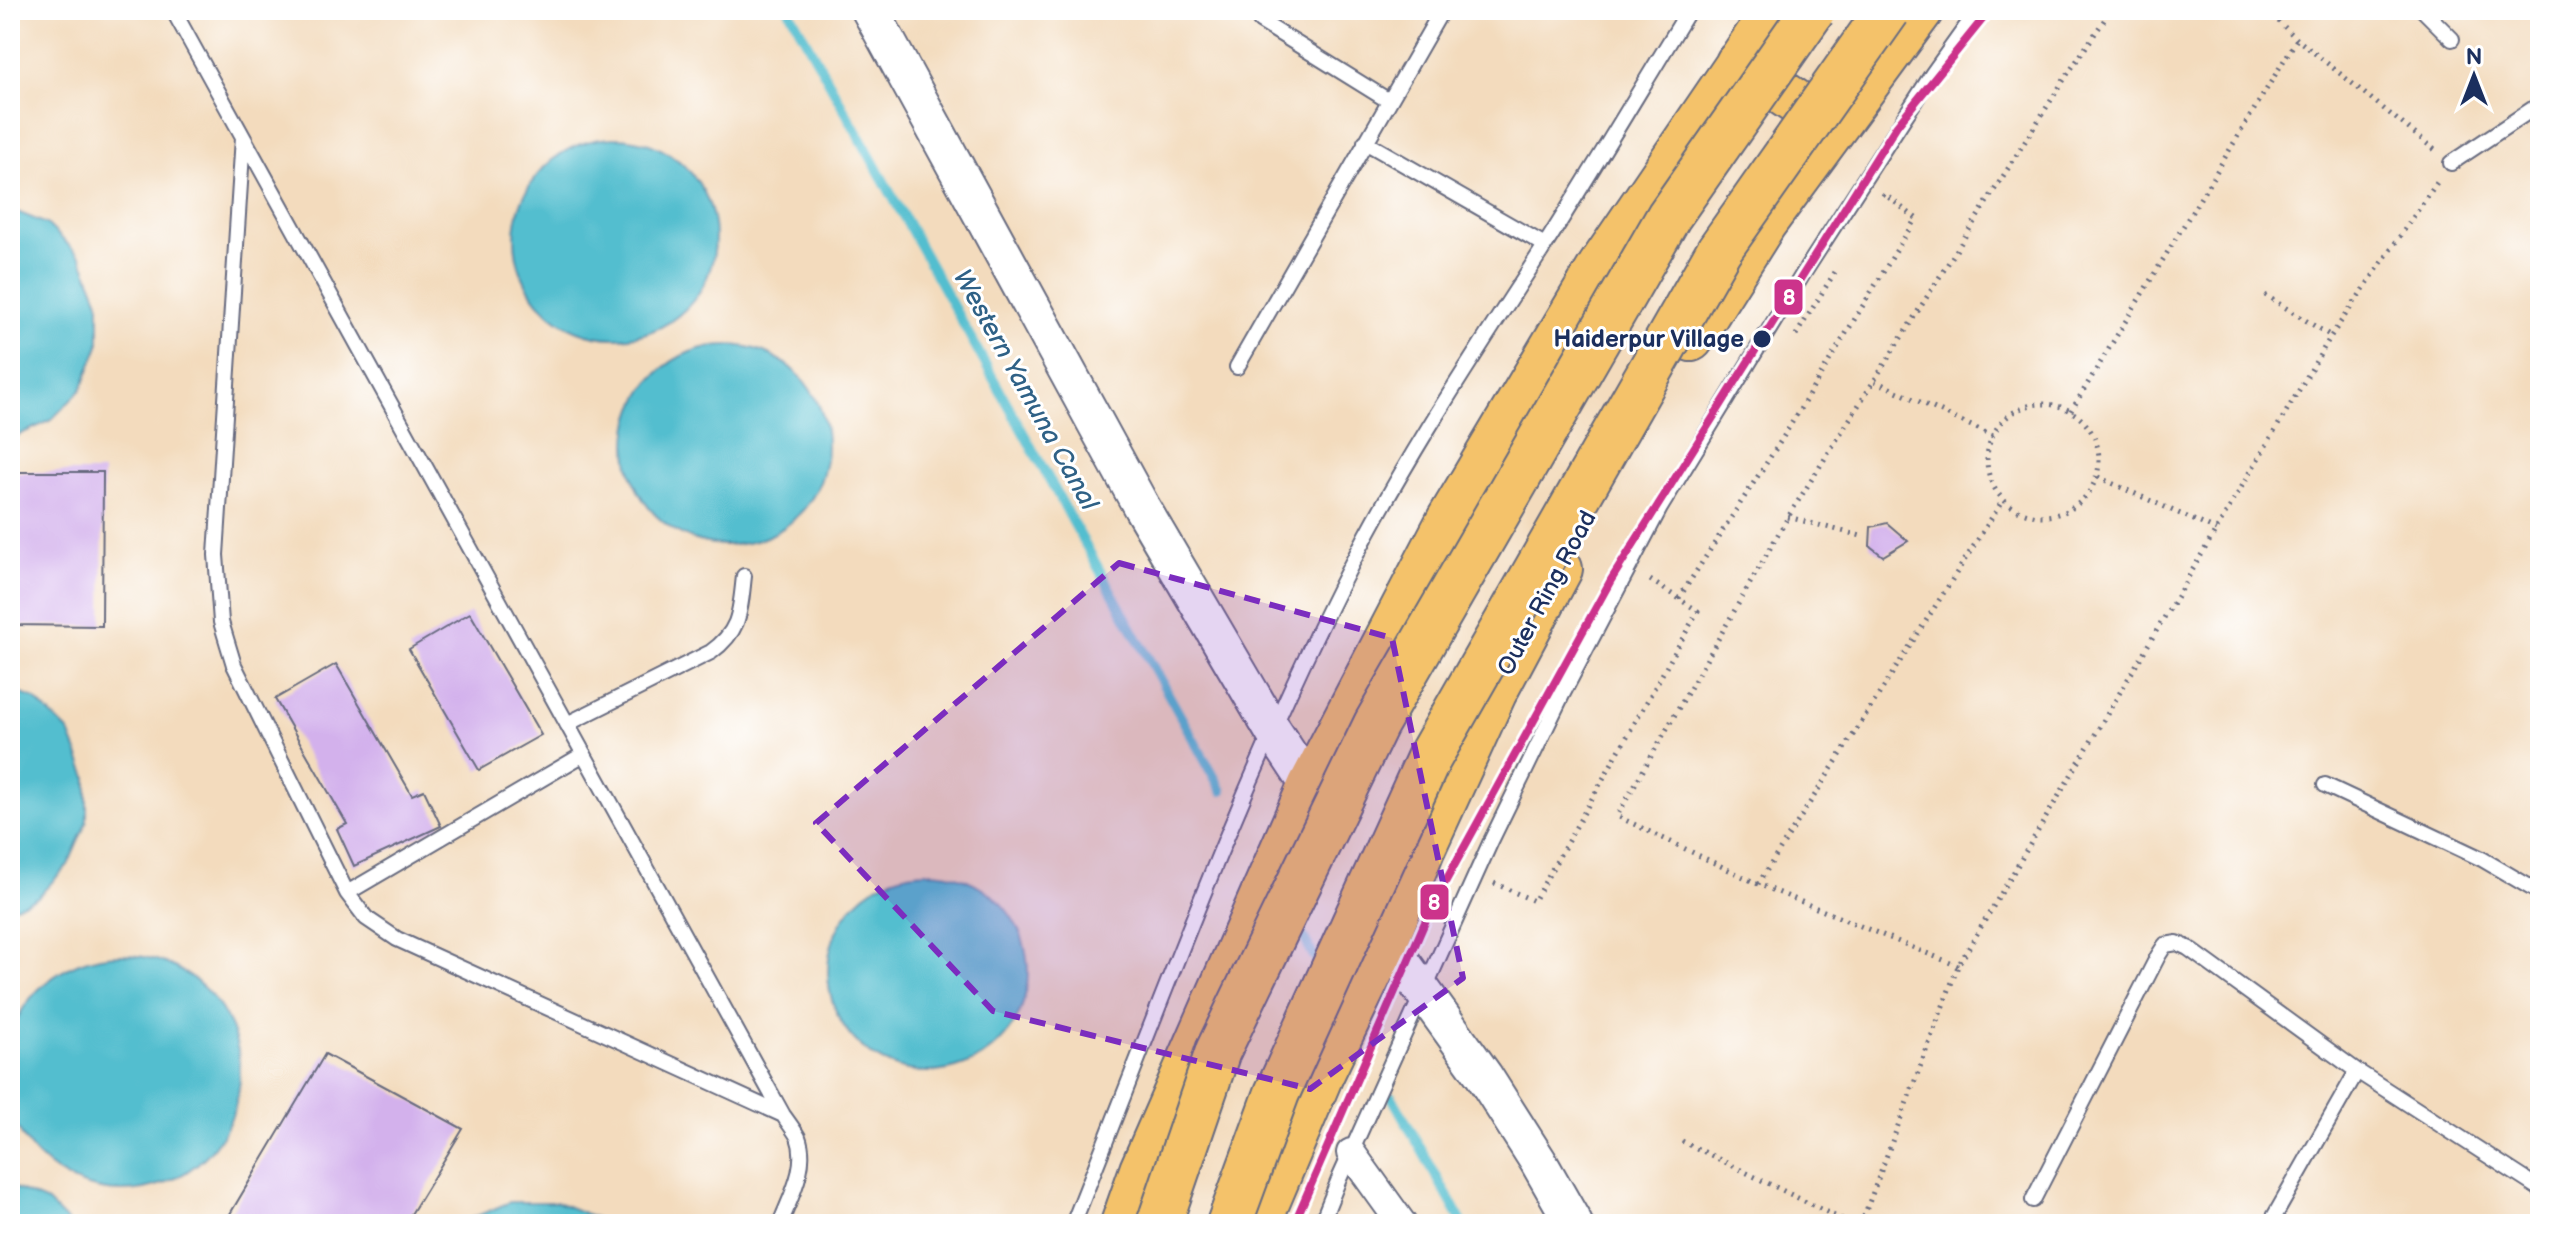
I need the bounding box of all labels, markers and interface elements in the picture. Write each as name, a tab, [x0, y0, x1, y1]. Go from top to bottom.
north arrow	[2434, 36, 2514, 116]
text: N	[2466, 44, 2482, 71]
water label: Western Yamuna Canal	[946, 264, 1105, 517]
line badge: 8	[1773, 278, 1804, 316]
text: 8	[1782, 285, 1796, 312]
place label: Haiderpur Village	[1553, 325, 1744, 354]
marker: Haiderpur Village	[1751, 328, 1773, 350]
street label: Outer Ring Road	[1491, 506, 1603, 680]
line badge: 8	[1419, 883, 1450, 921]
text: 8	[1427, 890, 1441, 917]

